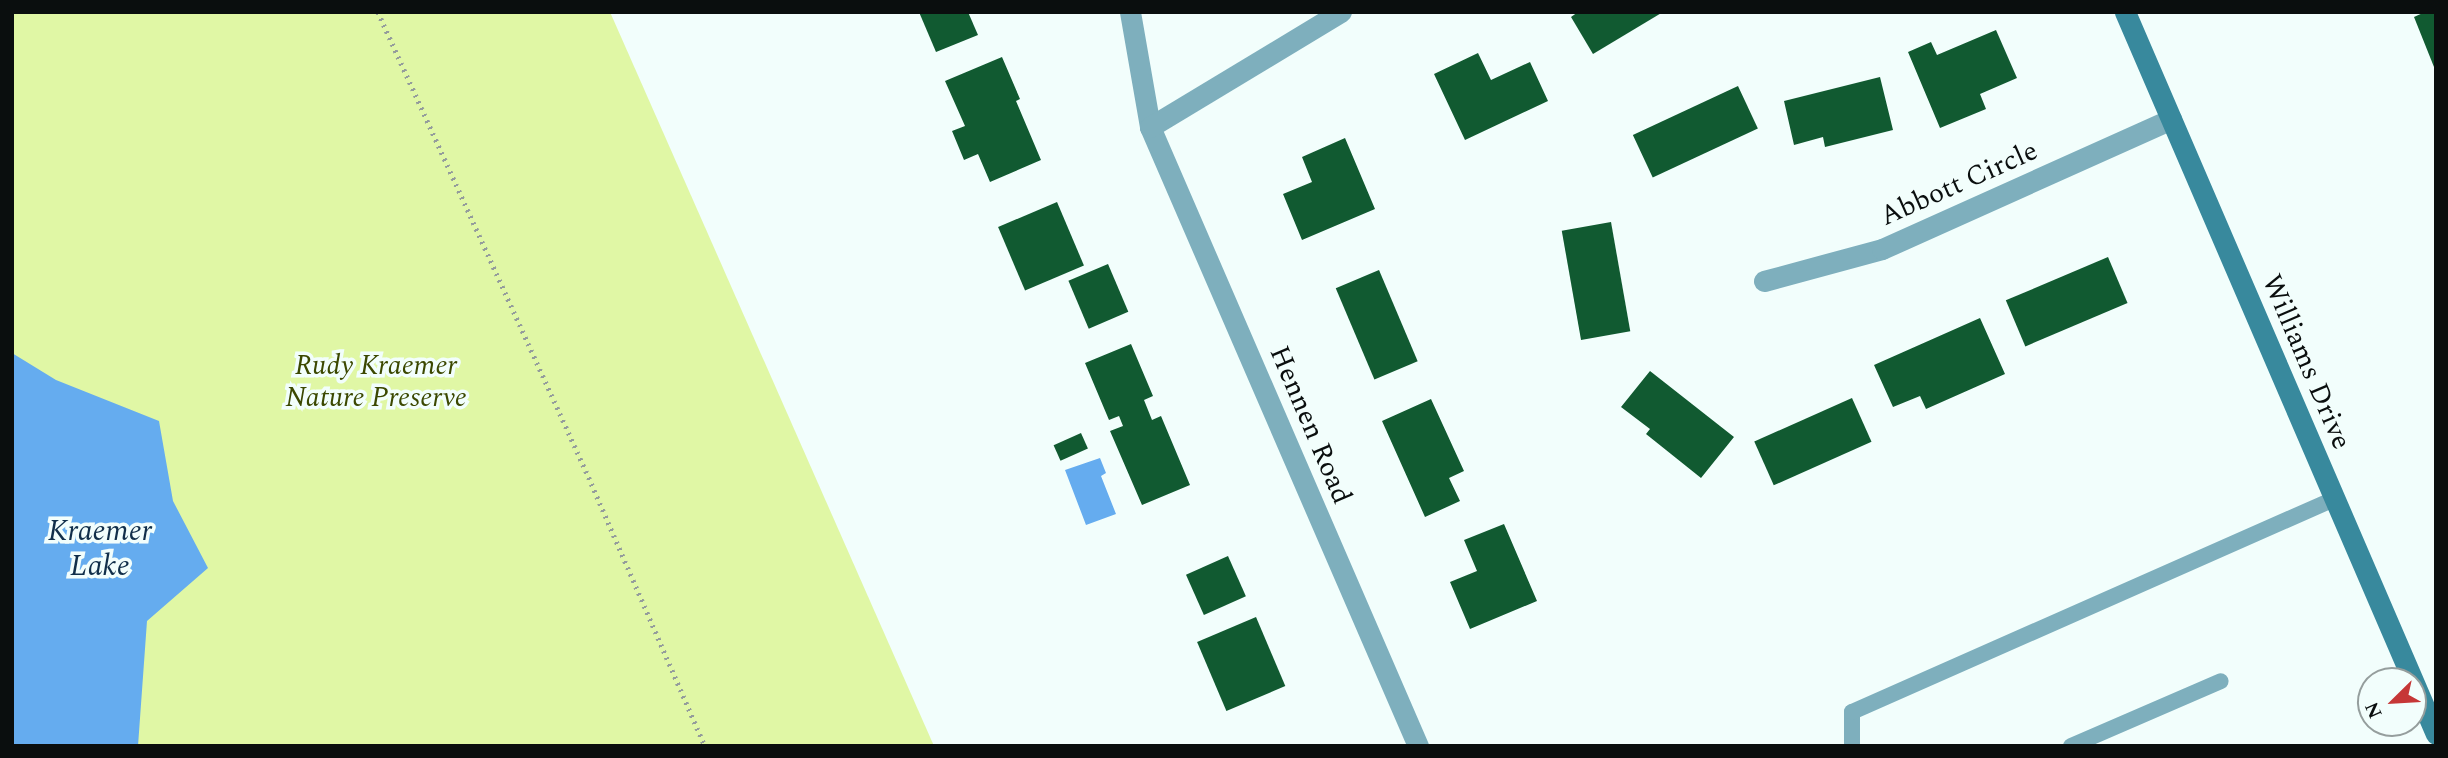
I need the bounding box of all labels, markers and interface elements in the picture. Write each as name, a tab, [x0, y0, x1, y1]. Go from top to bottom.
street label: Abbott Circle	[1875, 134, 2043, 234]
street label: Williams Drive	[2254, 270, 2358, 454]
street label: Hennen Road	[1262, 341, 1358, 509]
park label: Rudy Kraemer Nature Preserve	[285, 349, 467, 415]
water label: Kraemer Lake	[48, 513, 152, 584]
north arrow	[2357, 667, 2427, 737]
text: N	[2358, 697, 2391, 723]

